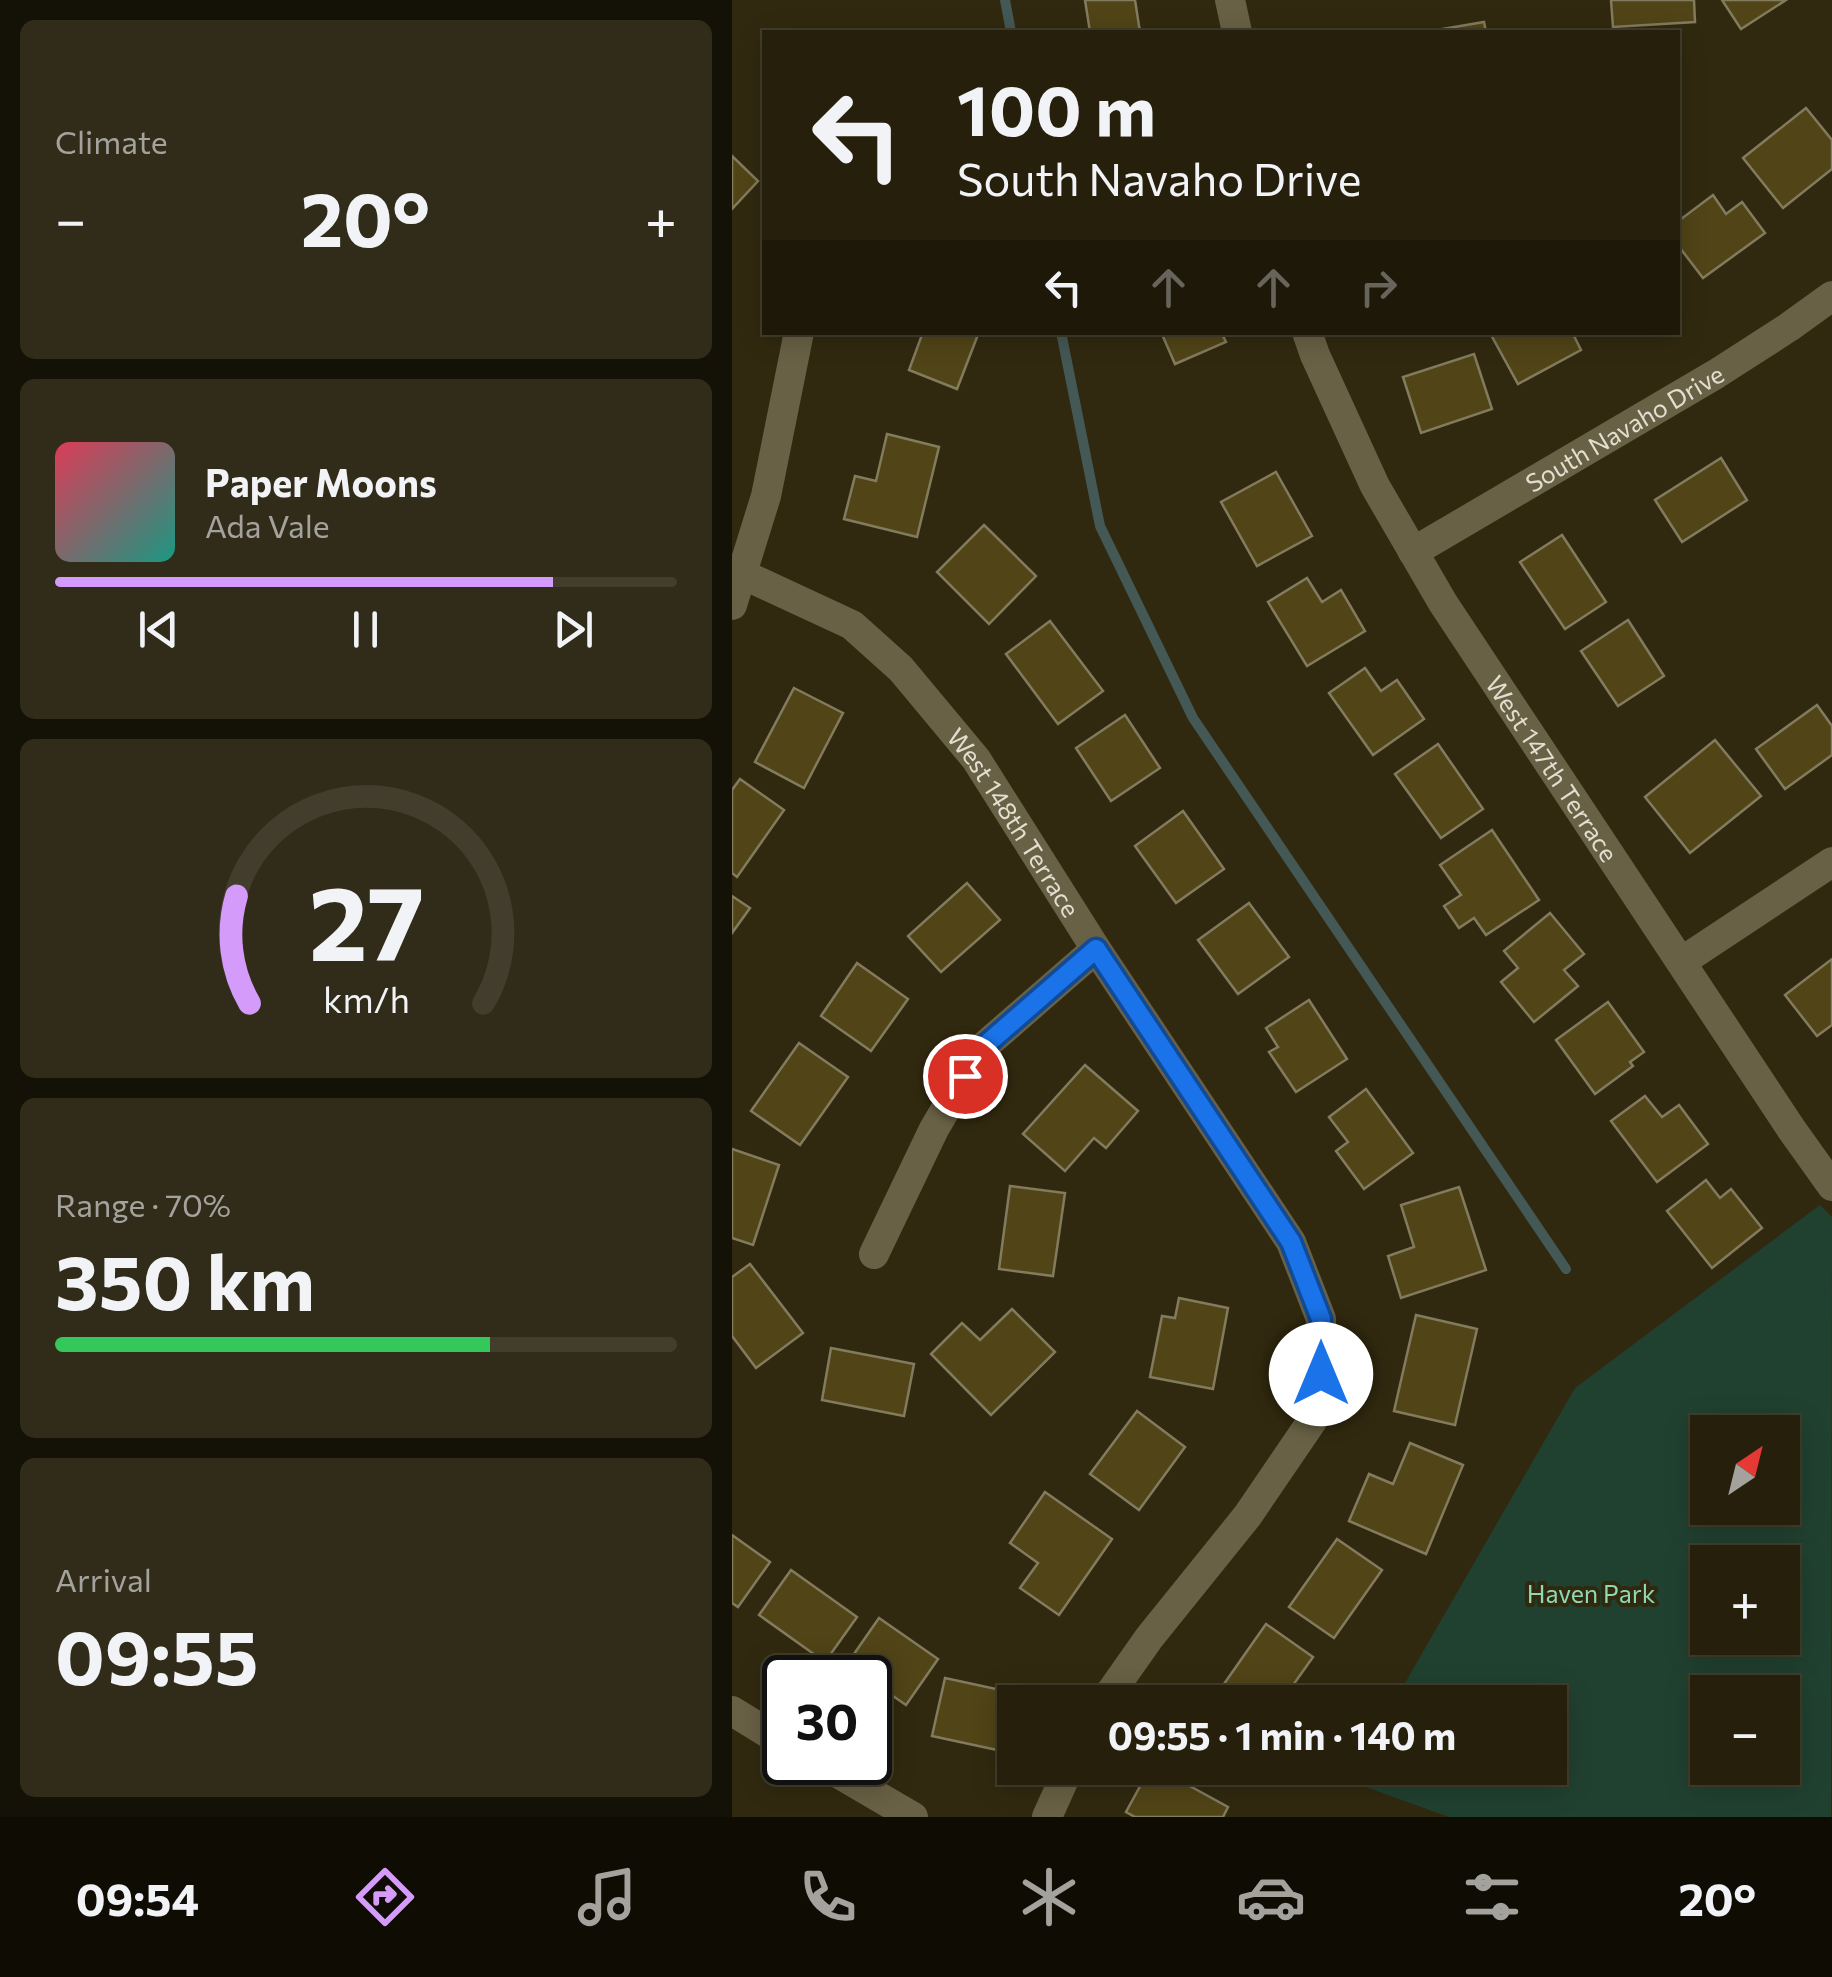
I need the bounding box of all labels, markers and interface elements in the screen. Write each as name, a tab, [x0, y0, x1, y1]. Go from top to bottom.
text: 100 m	[957, 65, 1156, 150]
icon: left	[792, 70, 922, 200]
text: Climate	[55, 121, 168, 161]
text: South Navaho Drive	[957, 150, 1361, 205]
text: 20°	[301, 171, 430, 262]
text: −	[55, 184, 86, 251]
text: +	[645, 184, 677, 251]
icon: left	[1036, 260, 1091, 315]
icon: ahead	[1141, 260, 1196, 315]
icon: ahead	[1246, 260, 1301, 315]
icon: right	[1351, 260, 1406, 315]
street label: South Navaho Drive	[1520, 358, 1729, 498]
text: Paper Moons	[205, 458, 437, 505]
text: Ada Vale	[205, 505, 330, 545]
icon: previous	[131, 602, 186, 657]
icon: pause	[338, 602, 393, 657]
icon: next	[546, 602, 601, 657]
street label: West 147th Terrace	[1480, 670, 1625, 867]
street label: West 148th Terrace	[941, 722, 1087, 922]
text: 27	[308, 855, 424, 982]
text: km/h	[323, 977, 409, 1020]
pin	[923, 1034, 1008, 1119]
icon: arrive	[938, 1049, 993, 1104]
text: Range · 70%	[55, 1184, 231, 1224]
text: 350 km	[55, 1234, 315, 1325]
position arrow	[1269, 1322, 1373, 1426]
north arrow	[1690, 1415, 1800, 1525]
map controls	[1690, 1415, 1800, 1785]
button: +	[1690, 1545, 1800, 1655]
text: Arrival	[55, 1559, 152, 1599]
park label: Haven Park	[1527, 1578, 1656, 1608]
text: 09:55	[55, 1609, 258, 1700]
speed limit sign: 30	[762, 1655, 892, 1785]
button: −	[1690, 1675, 1800, 1785]
text: 09:55 · 1 min · 140 m	[1108, 1711, 1456, 1758]
icon: directions	[350, 1862, 420, 1932]
icon: music	[572, 1862, 642, 1932]
icon: phone	[793, 1862, 863, 1932]
icon: climate	[1014, 1862, 1084, 1932]
icon: car	[1236, 1862, 1306, 1932]
icon: filters	[1457, 1862, 1527, 1932]
text: 09:54	[76, 1870, 199, 1925]
text: 20°	[1679, 1870, 1756, 1925]

